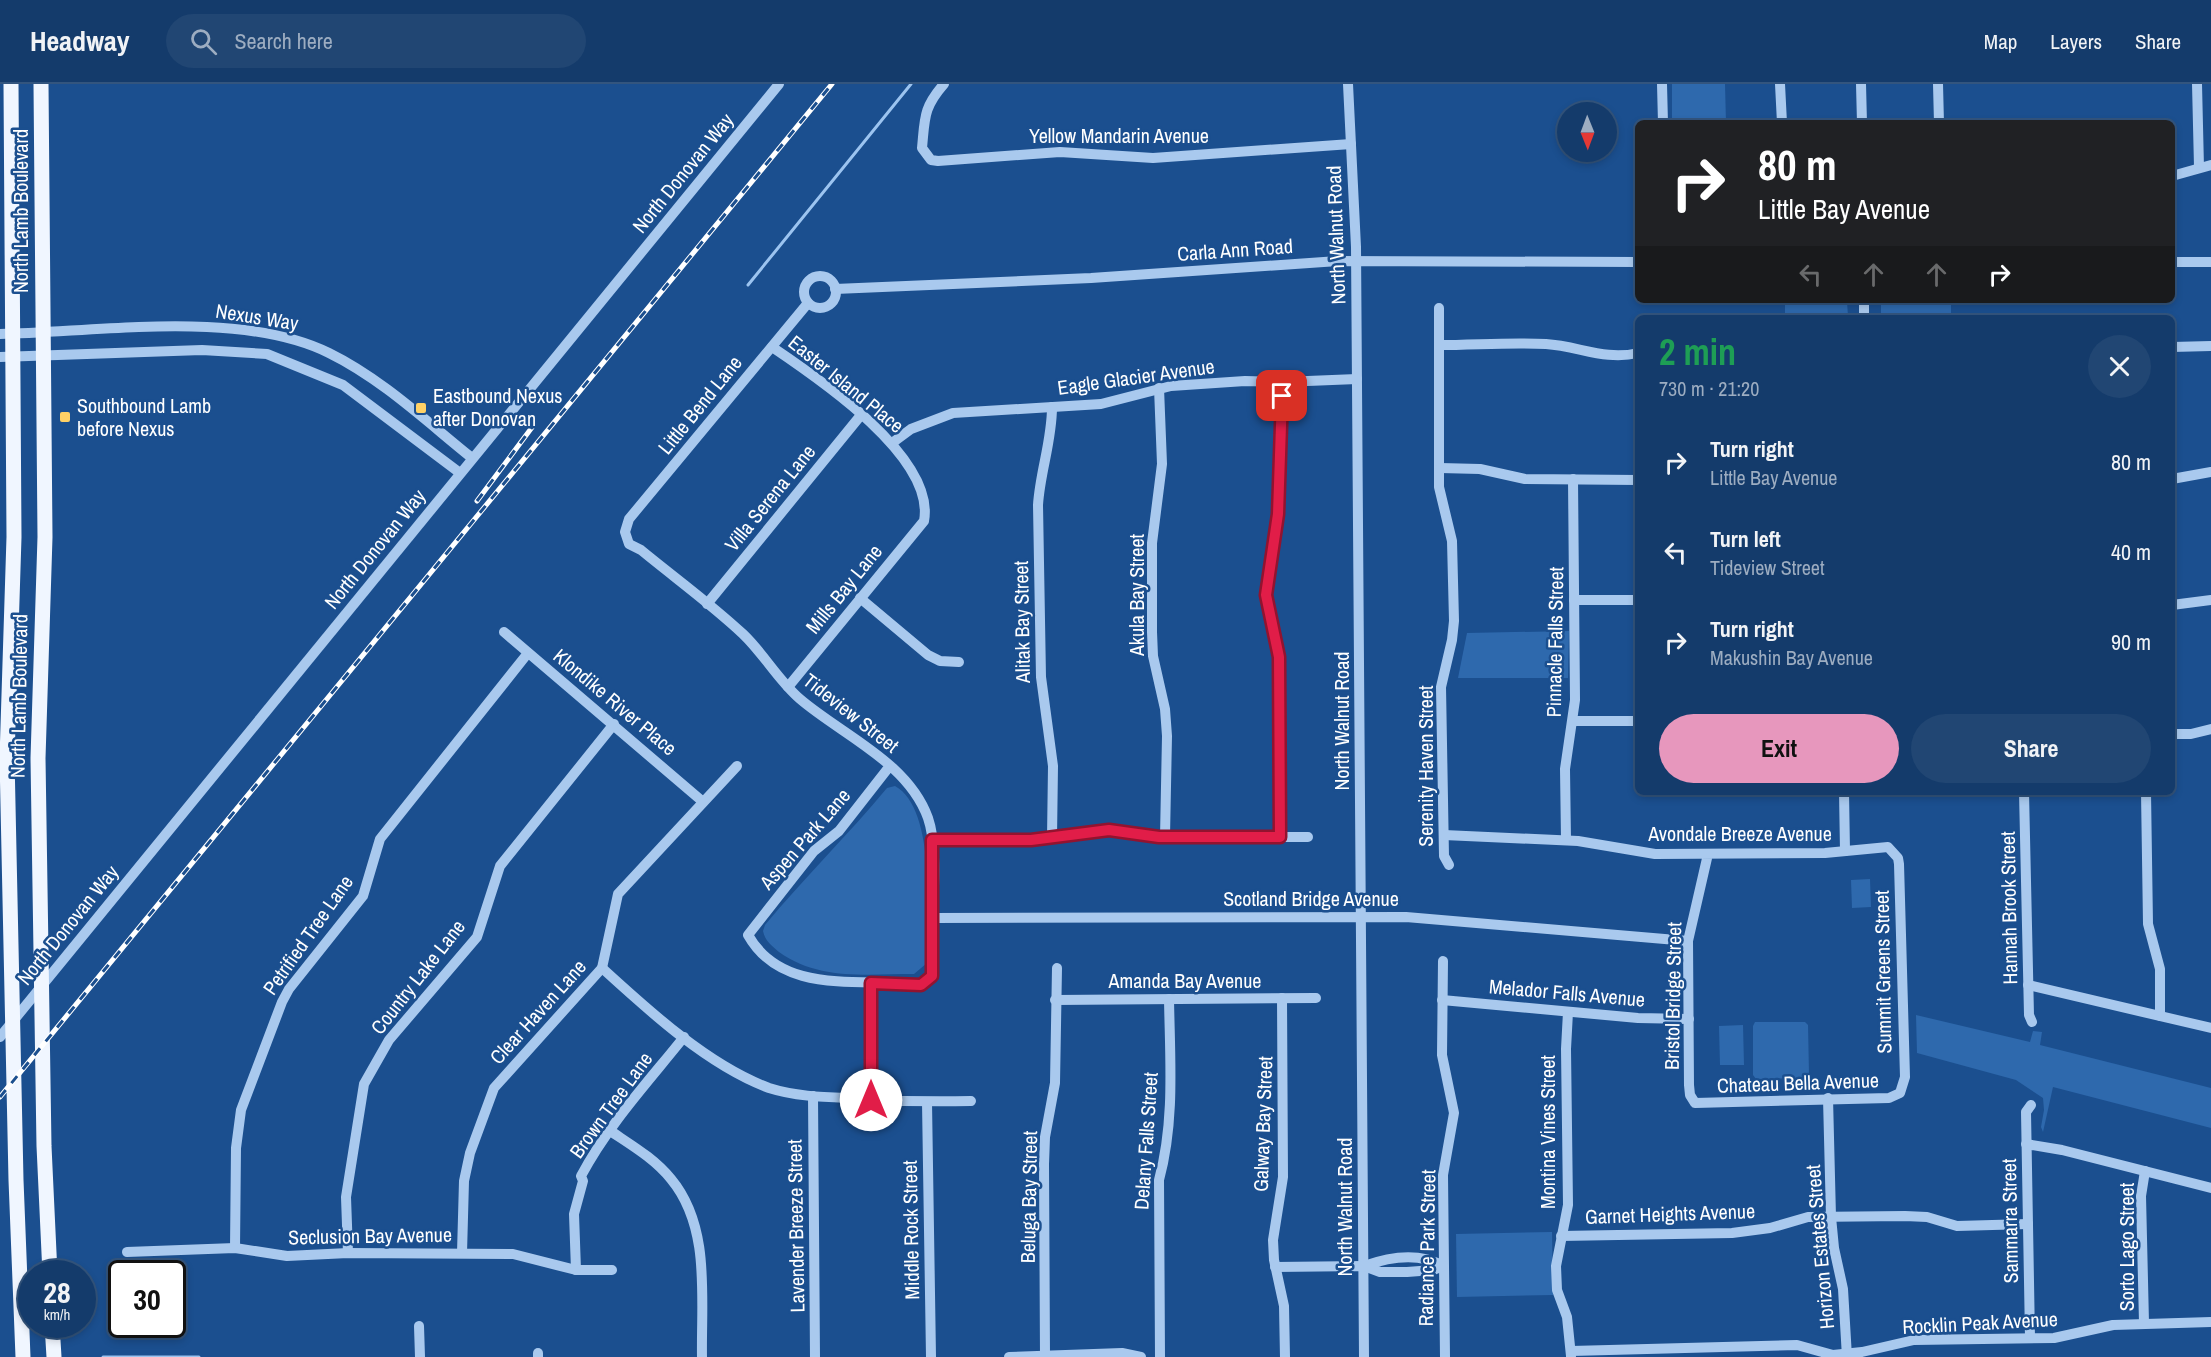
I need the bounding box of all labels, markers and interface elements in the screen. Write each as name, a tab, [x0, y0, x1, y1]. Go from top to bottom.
search box	[166, 14, 586, 68]
text: Headway	[30, 22, 130, 60]
icon: search	[187, 25, 220, 58]
text: Search here	[235, 26, 333, 56]
text: Map	[1984, 27, 2017, 56]
text: Layers	[2050, 27, 2102, 56]
text: Share	[2135, 27, 2181, 56]
north arrow	[1557, 102, 1617, 162]
map controls	[1557, 102, 1617, 162]
street label: North Donovan Way	[626, 106, 740, 238]
street label: Yellow Mandarin Avenue	[1029, 122, 1209, 149]
street label: North Lamb Boulevard	[7, 129, 34, 293]
text: 80 m	[1758, 137, 1837, 193]
icon: right	[1659, 144, 1737, 222]
street label: North Walnut Road	[1320, 165, 1351, 305]
text: Little Bay Avenue	[1758, 191, 1930, 227]
street label: Carla Ann Road	[1176, 232, 1294, 267]
icon: left	[1794, 258, 1827, 291]
icon: ahead	[1857, 258, 1890, 291]
icon: ahead	[1920, 258, 1953, 291]
icon: right	[1983, 258, 2016, 291]
street label: Nexus Way	[214, 297, 301, 336]
text: 2 min	[1659, 328, 1736, 376]
street label: Easter Island Place	[783, 329, 910, 439]
button: close	[2088, 335, 2151, 398]
street label: Little Bend Lane	[652, 350, 748, 460]
street label: Eagle Glacier Avenue	[1056, 352, 1216, 401]
pin	[1256, 370, 1307, 421]
text: 730 m · 21:20	[1659, 375, 1759, 402]
icon: arrive	[1265, 379, 1298, 412]
place label: Eastbound Nexus after Donovan	[433, 382, 562, 432]
place label: Southbound Lamb before Nexus	[77, 392, 211, 442]
marker: Eastbound Nexus after Donovan	[414, 401, 428, 415]
marker: Southbound Lamb before Nexus	[58, 410, 72, 424]
text: Turn right	[1710, 434, 1794, 464]
street label: Villa Serena Lane	[718, 439, 821, 557]
icon: right	[1659, 446, 1692, 479]
text: 80 m	[2111, 447, 2151, 477]
text: Little Bay Avenue	[1710, 464, 1837, 491]
street label: North Donovan Way	[318, 482, 432, 614]
text: Turn left	[1710, 524, 1781, 554]
street label: Akula Bay Street	[1123, 533, 1150, 657]
icon: left	[1659, 536, 1692, 569]
text: 40 m	[2111, 537, 2151, 567]
street label: Mills Bay Lane	[799, 538, 888, 639]
text: Tideview Street	[1710, 554, 1825, 581]
street label: Alitak Bay Street	[1007, 560, 1036, 684]
street label: Pinnacle Falls Street	[1540, 566, 1569, 717]
street label: North Lamb Boulevard	[4, 614, 33, 778]
text: Turn right	[1710, 614, 1794, 644]
icon: right	[1659, 626, 1692, 659]
text: 90 m	[2111, 627, 2151, 657]
street label: Klondike River Place	[548, 642, 683, 761]
text: Makushin Bay Avenue	[1710, 644, 1873, 671]
street label: North Walnut Road	[1328, 652, 1355, 790]
street label: Tideview Street	[798, 667, 905, 759]
street label: Serenity Haven Street	[1412, 685, 1439, 847]
button: Exit	[1659, 714, 1899, 783]
button: Share	[1911, 714, 2151, 783]
street label: Aspen Park Lane	[753, 782, 856, 896]
street label: Avondale Breeze Avenue	[1647, 820, 1832, 847]
street label: Hannah Brook Street	[1994, 831, 2023, 985]
street label: North Donovan Way	[11, 858, 125, 990]
street label: Petrified Tree Lane	[256, 869, 359, 1000]
street label: Scotland Bridge Avenue	[1223, 885, 1399, 912]
street label: Summit Greens Street	[1868, 890, 1897, 1054]
street label: Country Lake Lane	[364, 914, 471, 1040]
street label: Bristol Bridge Street	[1658, 921, 1687, 1070]
street label: Clear Haven Lane	[483, 954, 592, 1070]
street label: Amanda Bay Avenue	[1108, 967, 1261, 994]
street label: Melador Falls Avenue	[1488, 972, 1646, 1013]
street label: Brown Tree Lane	[563, 1046, 658, 1163]
street label: Galway Bay Street	[1247, 1055, 1278, 1192]
street label: Montina Vines Street	[1534, 1055, 1561, 1209]
street label: Chateau Bella Avenue	[1717, 1066, 1879, 1099]
position arrow	[839, 1068, 903, 1132]
street label: Delany Falls Street	[1127, 1071, 1164, 1211]
street label: Beluga Bay Street	[1014, 1130, 1043, 1263]
street label: North Walnut Road	[1331, 1138, 1358, 1276]
street label: Lavender Breeze Street	[780, 1139, 811, 1313]
street label: Sammarra Street	[1995, 1158, 2024, 1284]
street label: Middle Rock Street	[896, 1160, 925, 1300]
street label: Horizon Estates Street	[1799, 1163, 1840, 1330]
street label: Radiance Park Street	[1412, 1169, 1441, 1327]
street label: Sorto Lago Street	[2113, 1182, 2140, 1311]
street label: Garnet Heights Avenue	[1584, 1197, 1756, 1230]
street label: Seclusion Bay Avenue	[288, 1221, 452, 1250]
speed limit sign: 30	[108, 1260, 186, 1338]
text: 28	[43, 1272, 71, 1312]
text: km/h	[44, 1304, 70, 1325]
street label: Rocklin Peak Avenue	[1902, 1305, 2058, 1340]

